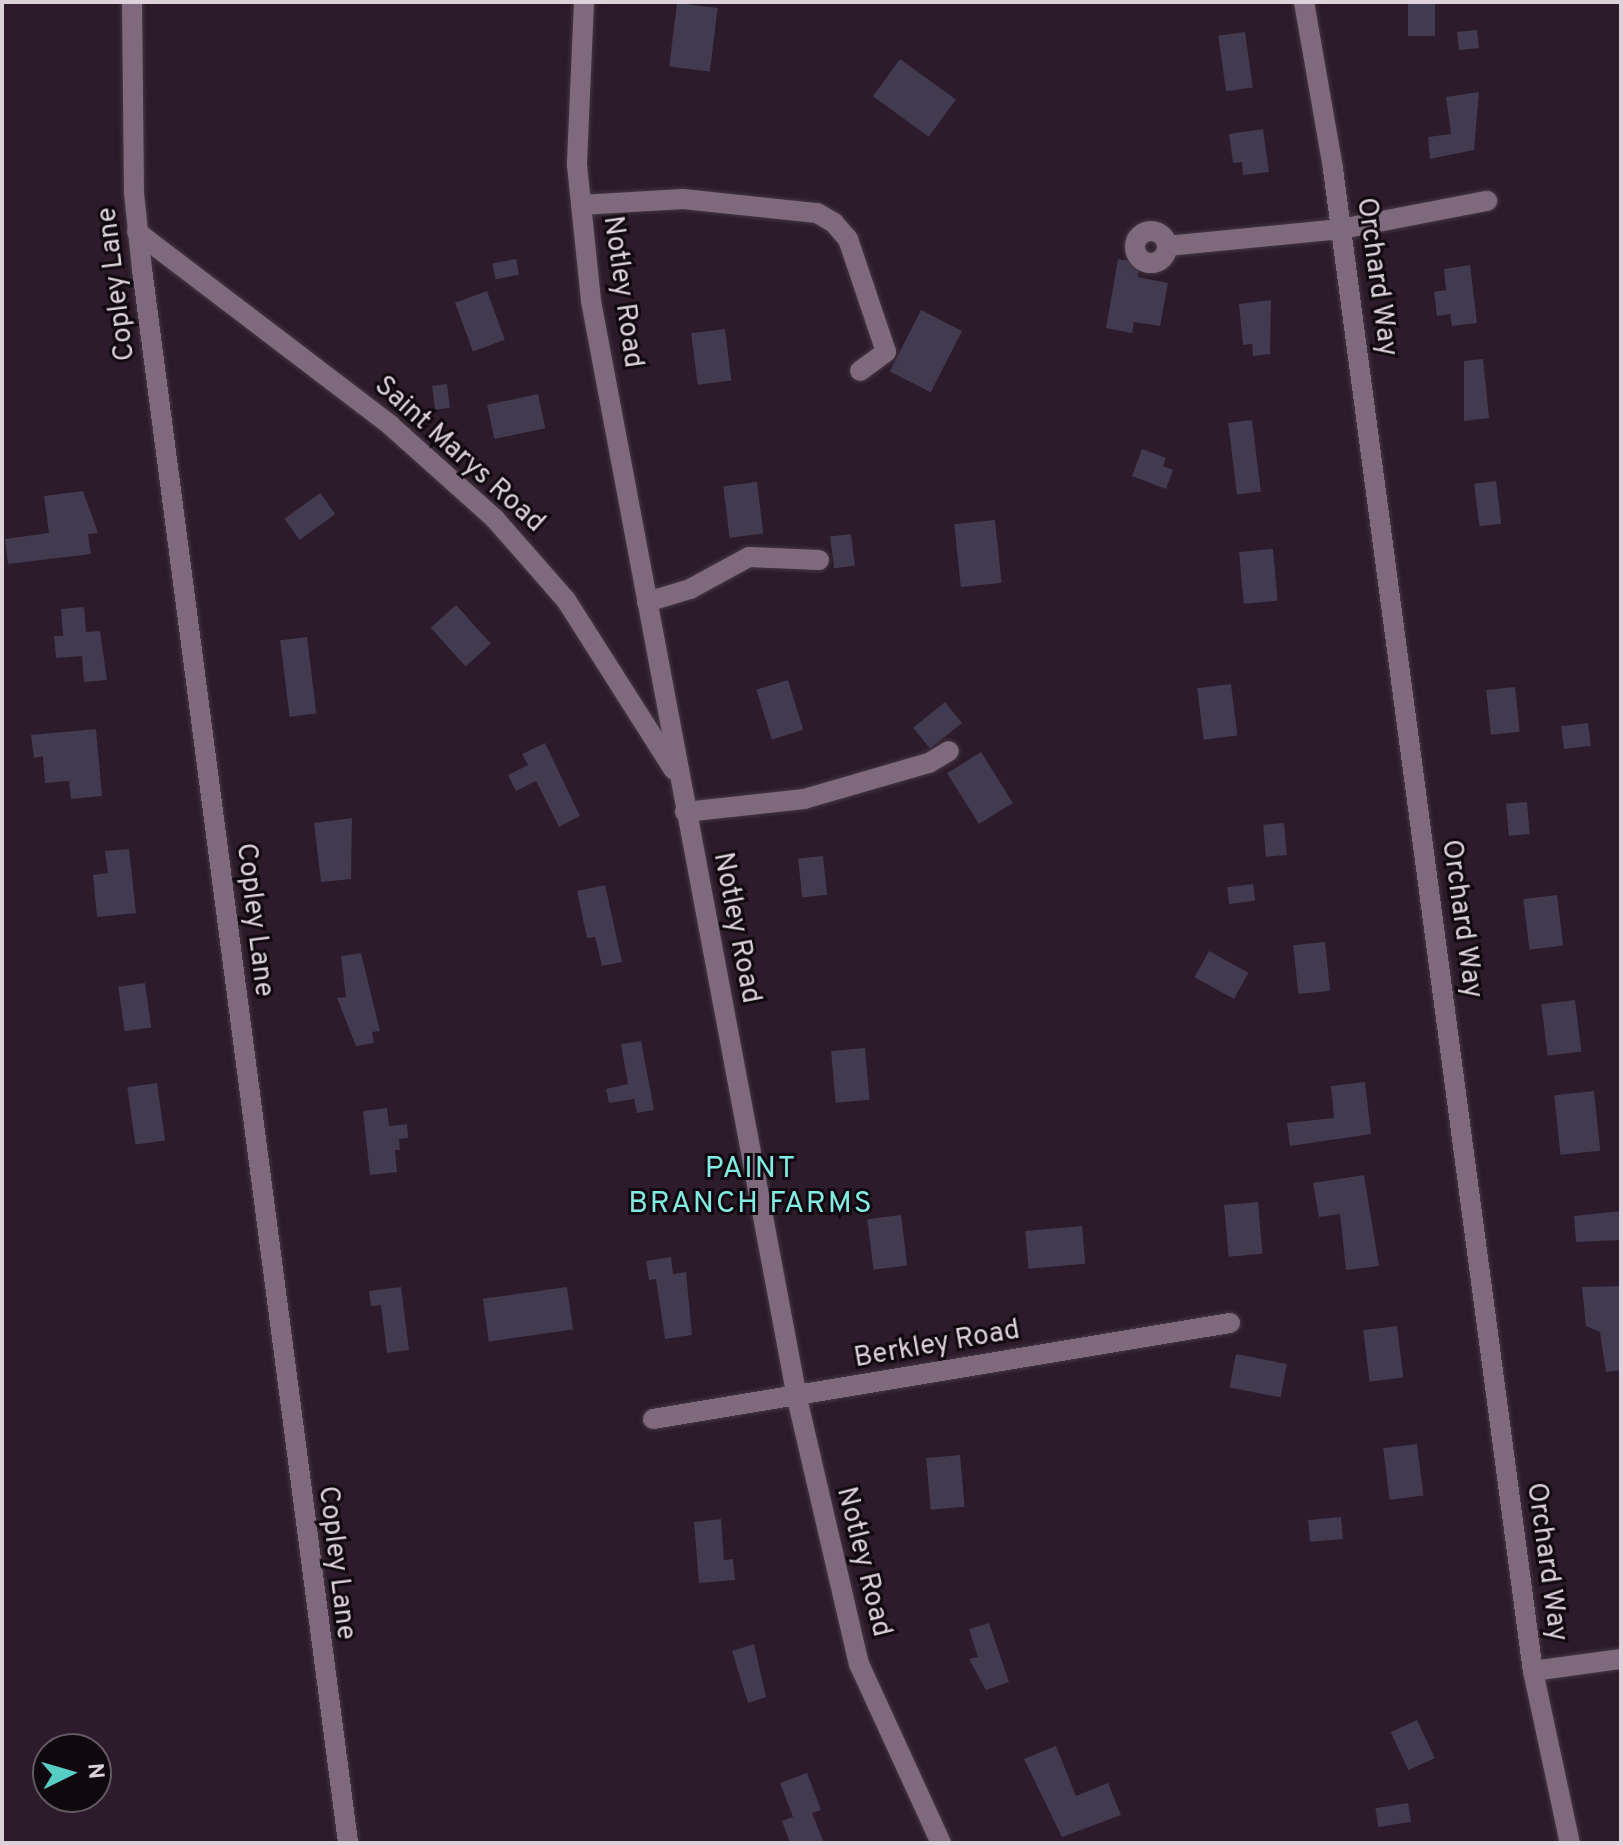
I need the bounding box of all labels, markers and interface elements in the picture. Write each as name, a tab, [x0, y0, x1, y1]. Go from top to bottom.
street label: Orchard Way	[1348, 195, 1404, 359]
street label: Copley Lane	[91, 205, 143, 363]
street label: Notley Road	[595, 214, 649, 370]
street label: Saint Marys Road	[367, 370, 551, 540]
street label: Orchard Way	[1433, 837, 1489, 1001]
street label: Copley Lane	[228, 841, 280, 999]
street label: Notley Road	[705, 850, 767, 1006]
district label: PAINT BRANCH FARMS	[628, 1152, 874, 1222]
street label: Berkley Road	[852, 1314, 1022, 1376]
street label: Orchard Way	[1518, 1480, 1574, 1644]
street label: Copley Lane	[310, 1484, 362, 1642]
street label: Notley Road	[828, 1484, 898, 1640]
north arrow	[32, 1733, 112, 1813]
text: N	[80, 1762, 109, 1780]

